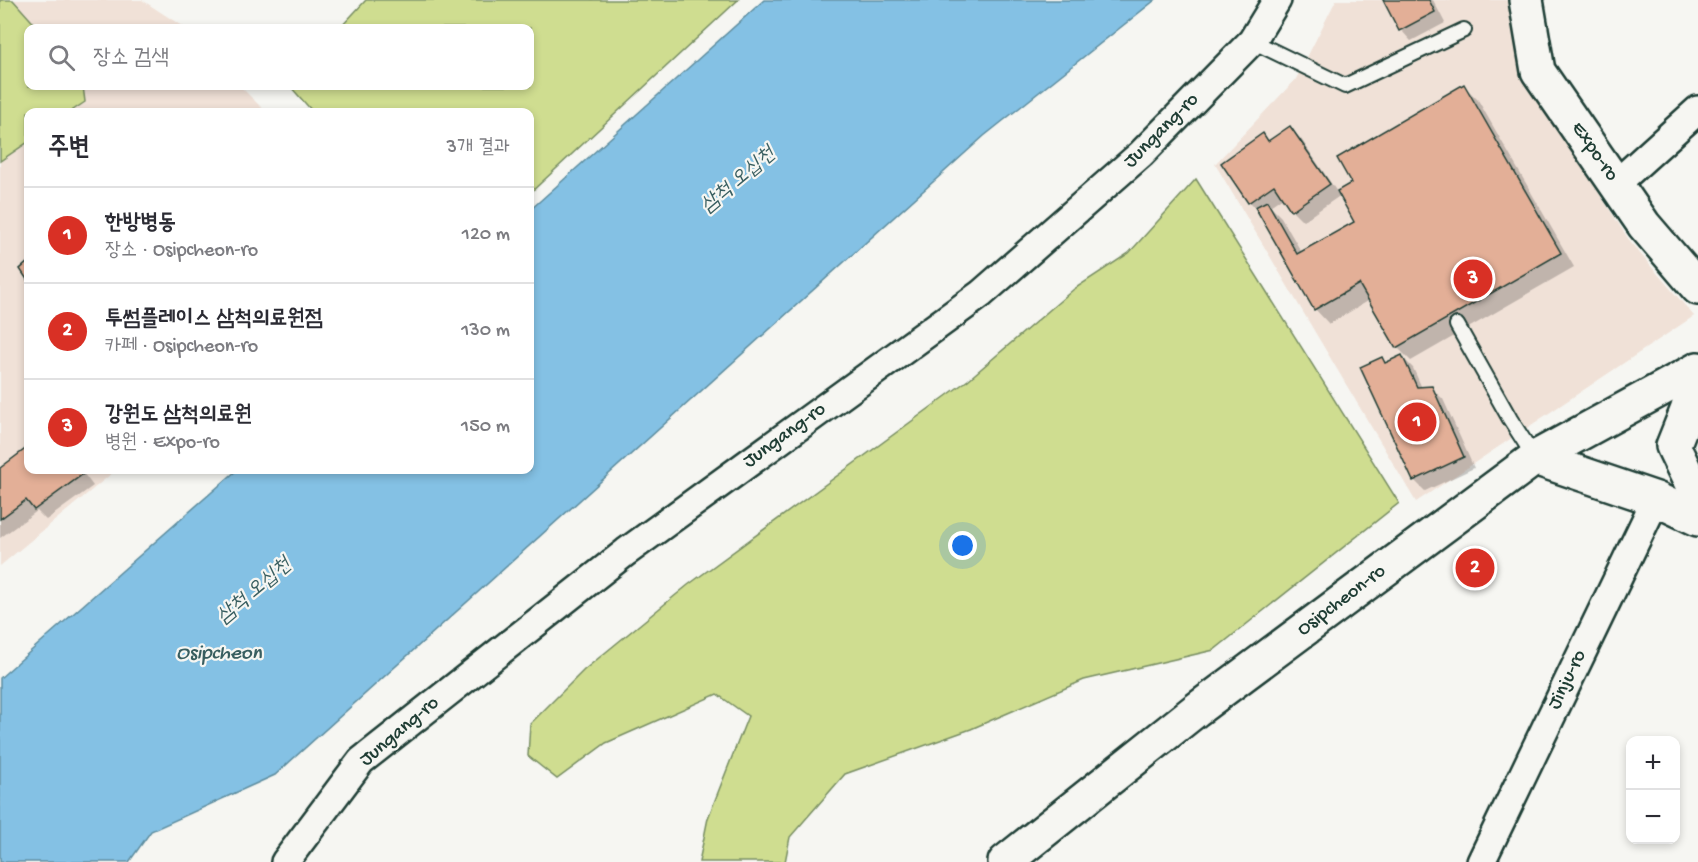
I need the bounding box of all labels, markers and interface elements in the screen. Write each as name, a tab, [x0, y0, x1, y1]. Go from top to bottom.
search box	[24, 24, 534, 90]
icon: search	[45, 41, 78, 74]
text: 장소 검색	[93, 46, 169, 72]
street label: Jungang-ro	[1120, 89, 1204, 173]
street label: Expo-ro	[1565, 118, 1623, 186]
text: 주변	[48, 134, 90, 165]
text: 3개 결과	[447, 137, 510, 160]
water label: 삼척 오십천	[697, 141, 783, 219]
text: 한방병동	[105, 211, 176, 237]
text: 1	[63, 224, 72, 247]
text: 120 m	[462, 224, 510, 247]
text: 장소 · Osipcheon-ro	[105, 240, 258, 263]
pin: 3	[1454, 256, 1492, 302]
text: 투썸플레이스 삼척의료원점	[105, 307, 323, 333]
text: 2	[63, 320, 72, 343]
text: 130 m	[461, 320, 510, 343]
text: 카페 · Osipcheon-ro	[105, 336, 258, 359]
street label: Jungang-ro	[739, 398, 831, 474]
pin: 1	[1398, 400, 1436, 444]
text: 강원도 삼척의료원	[105, 403, 252, 429]
text: 3	[62, 416, 73, 439]
text: 150 m	[461, 416, 510, 439]
text: 병원 · Expo-ro	[105, 432, 220, 455]
your location	[948, 531, 977, 560]
pin: 2	[1456, 546, 1494, 590]
water label: 삼척 오십천	[213, 552, 299, 630]
street label: Osipcheon-ro	[1293, 560, 1391, 642]
water label: Osipcheon	[176, 642, 263, 667]
street label: Jinju-ro	[1544, 646, 1592, 714]
street label: Jungang-ro	[356, 692, 444, 772]
map controls	[1626, 736, 1680, 844]
button: +	[1626, 736, 1680, 790]
button: −	[1626, 790, 1680, 844]

